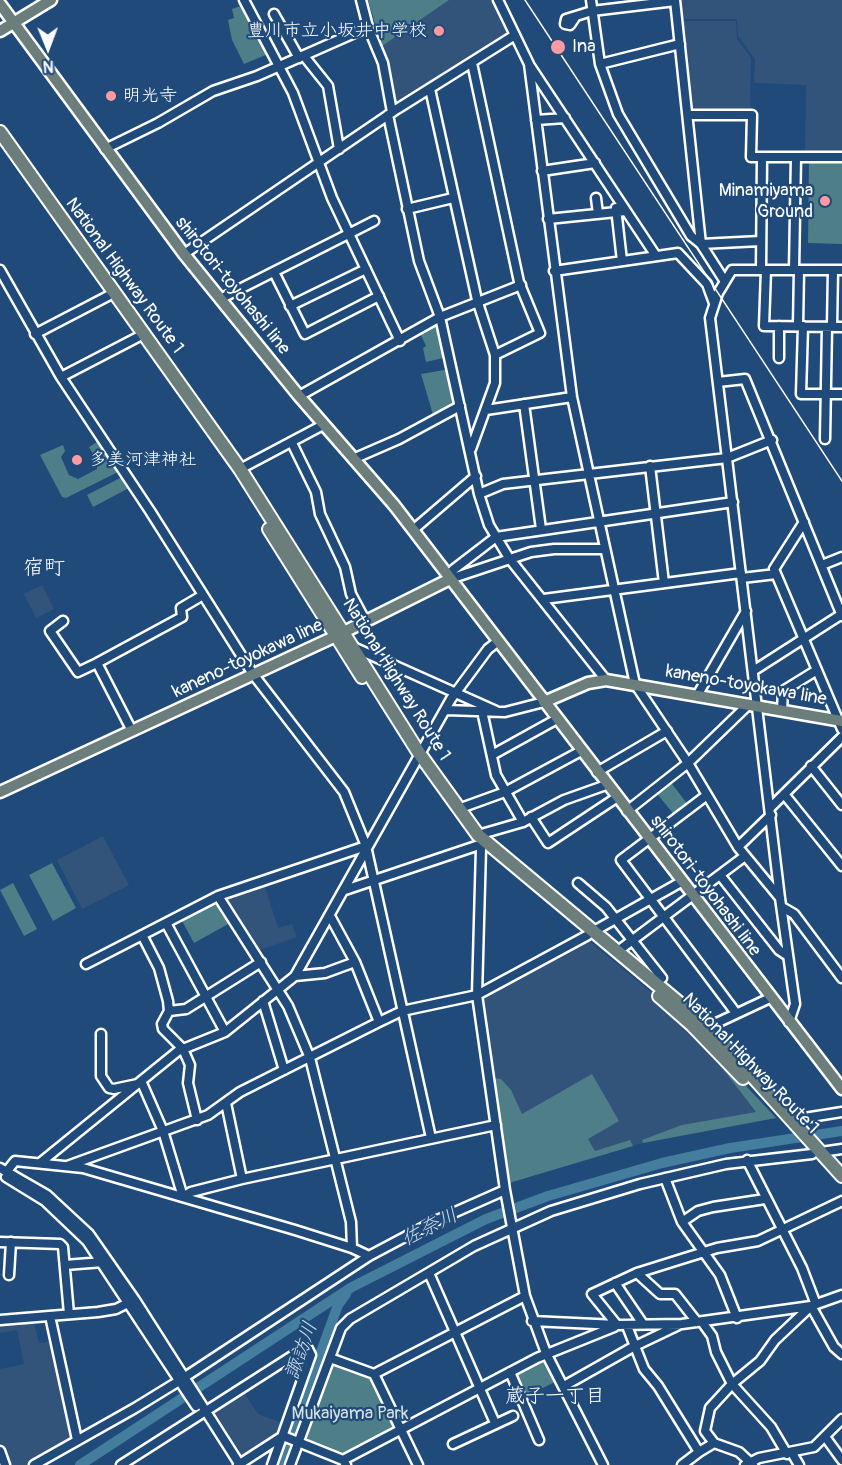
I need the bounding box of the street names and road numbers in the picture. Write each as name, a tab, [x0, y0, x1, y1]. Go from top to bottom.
street label: National Highway Route 1	[60, 194, 188, 358]
street label: shirotori-toyohashi line	[170, 213, 294, 359]
street label: National Highway Route 1	[337, 595, 455, 765]
street label: kaneno-toyokawa line	[170, 615, 326, 703]
street label: kaneno-toyokawa line	[664, 661, 828, 711]
street label: shirotori-toyohashi line	[645, 811, 765, 961]
street label: National Highway Route 1	[677, 989, 823, 1139]

